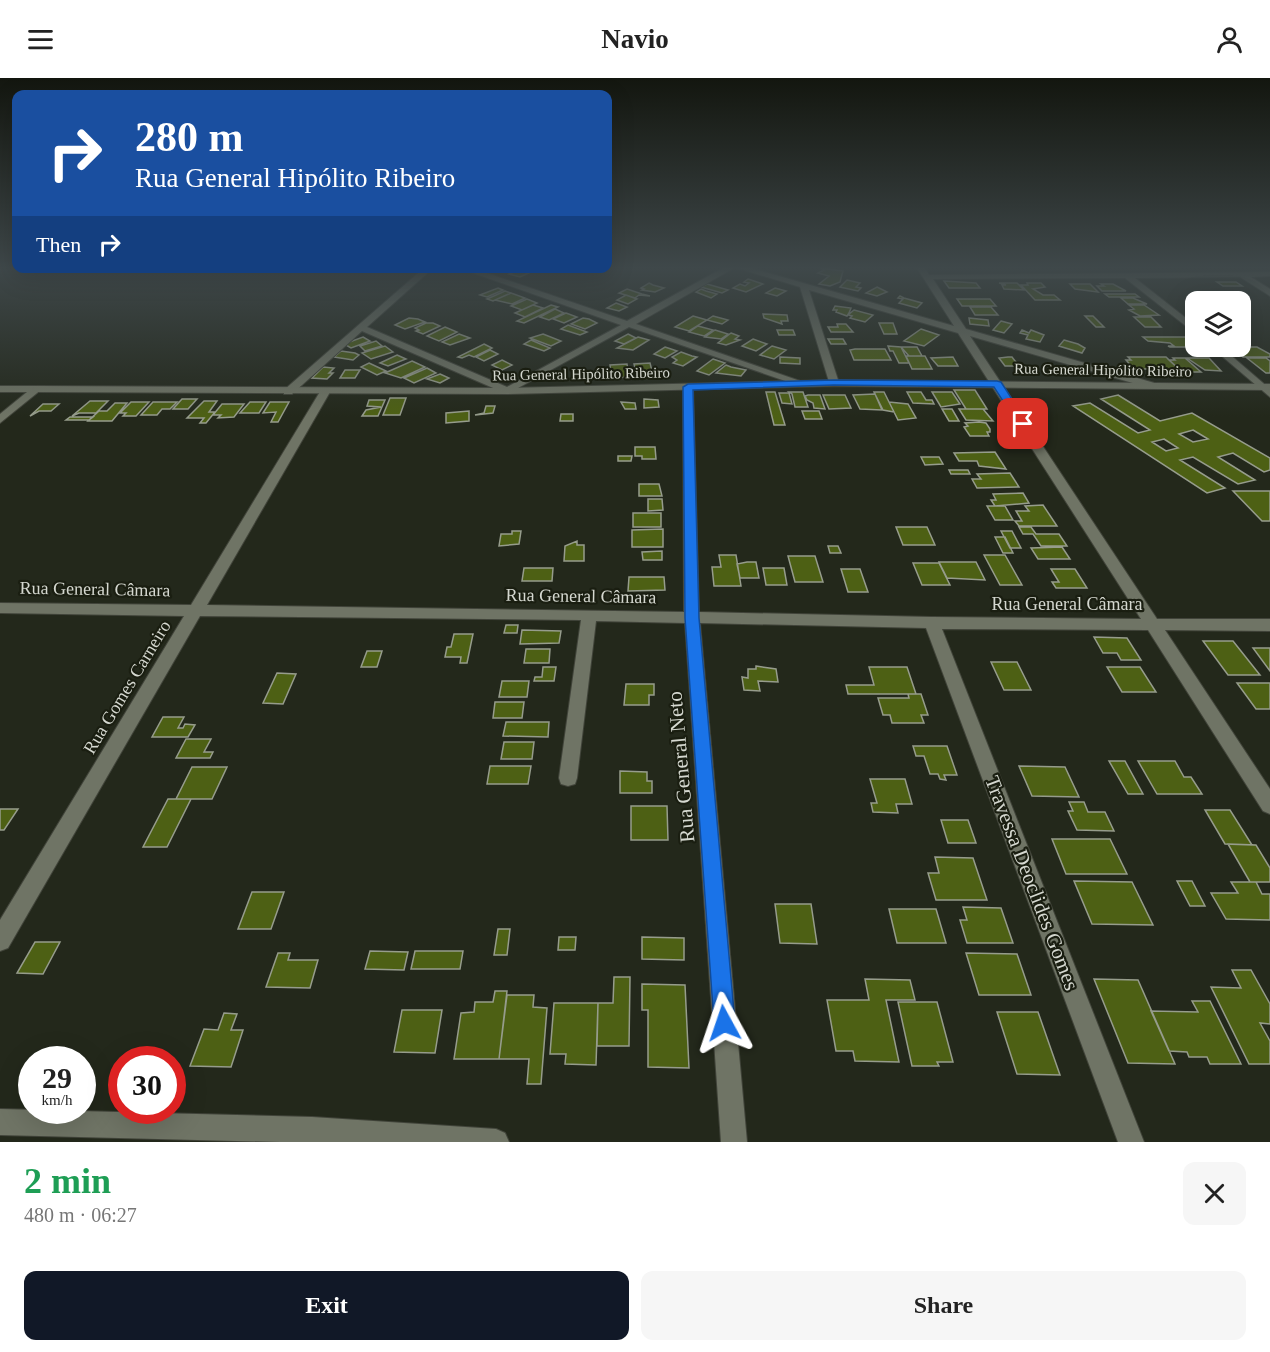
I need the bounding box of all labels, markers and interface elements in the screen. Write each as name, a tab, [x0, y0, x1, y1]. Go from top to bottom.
icon: menu	[24, 23, 57, 56]
icon: person	[1213, 23, 1246, 56]
text: Navio	[601, 24, 669, 54]
icon: right	[36, 114, 114, 192]
text: 280 m	[135, 114, 244, 160]
text: Rua General Hipólito Ribeiro	[135, 163, 455, 193]
icon: right	[93, 228, 126, 261]
text: Then	[36, 232, 81, 257]
map controls	[1185, 291, 1251, 357]
button: layers	[1185, 291, 1251, 357]
street label: Rua General Hipólito Ribeiro	[1014, 360, 1192, 380]
street label: Rua General Hipólito Ribeiro	[492, 364, 670, 384]
pin	[997, 398, 1048, 449]
icon: arrive	[1006, 407, 1039, 440]
street label: Rua General Câmara	[19, 578, 171, 600]
street label: Rua General Câmara	[505, 585, 657, 607]
street label: Rua General Câmara	[992, 594, 1142, 614]
street label: Rua Gomes Carneiro	[79, 617, 175, 757]
street label: Rua General Neto	[662, 690, 700, 844]
street label: Travessa Deoclides Gomes	[980, 772, 1084, 994]
position arrow	[692, 991, 756, 1055]
speed limit sign: 30	[108, 1046, 186, 1124]
text: 29	[42, 1061, 72, 1094]
text: km/h	[42, 1092, 72, 1108]
text: 2 min	[24, 1161, 111, 1201]
button: close	[1183, 1162, 1246, 1225]
text: 480 m · 06:27	[24, 1204, 137, 1226]
button: Exit	[24, 1271, 629, 1340]
button: Share	[641, 1271, 1246, 1340]

